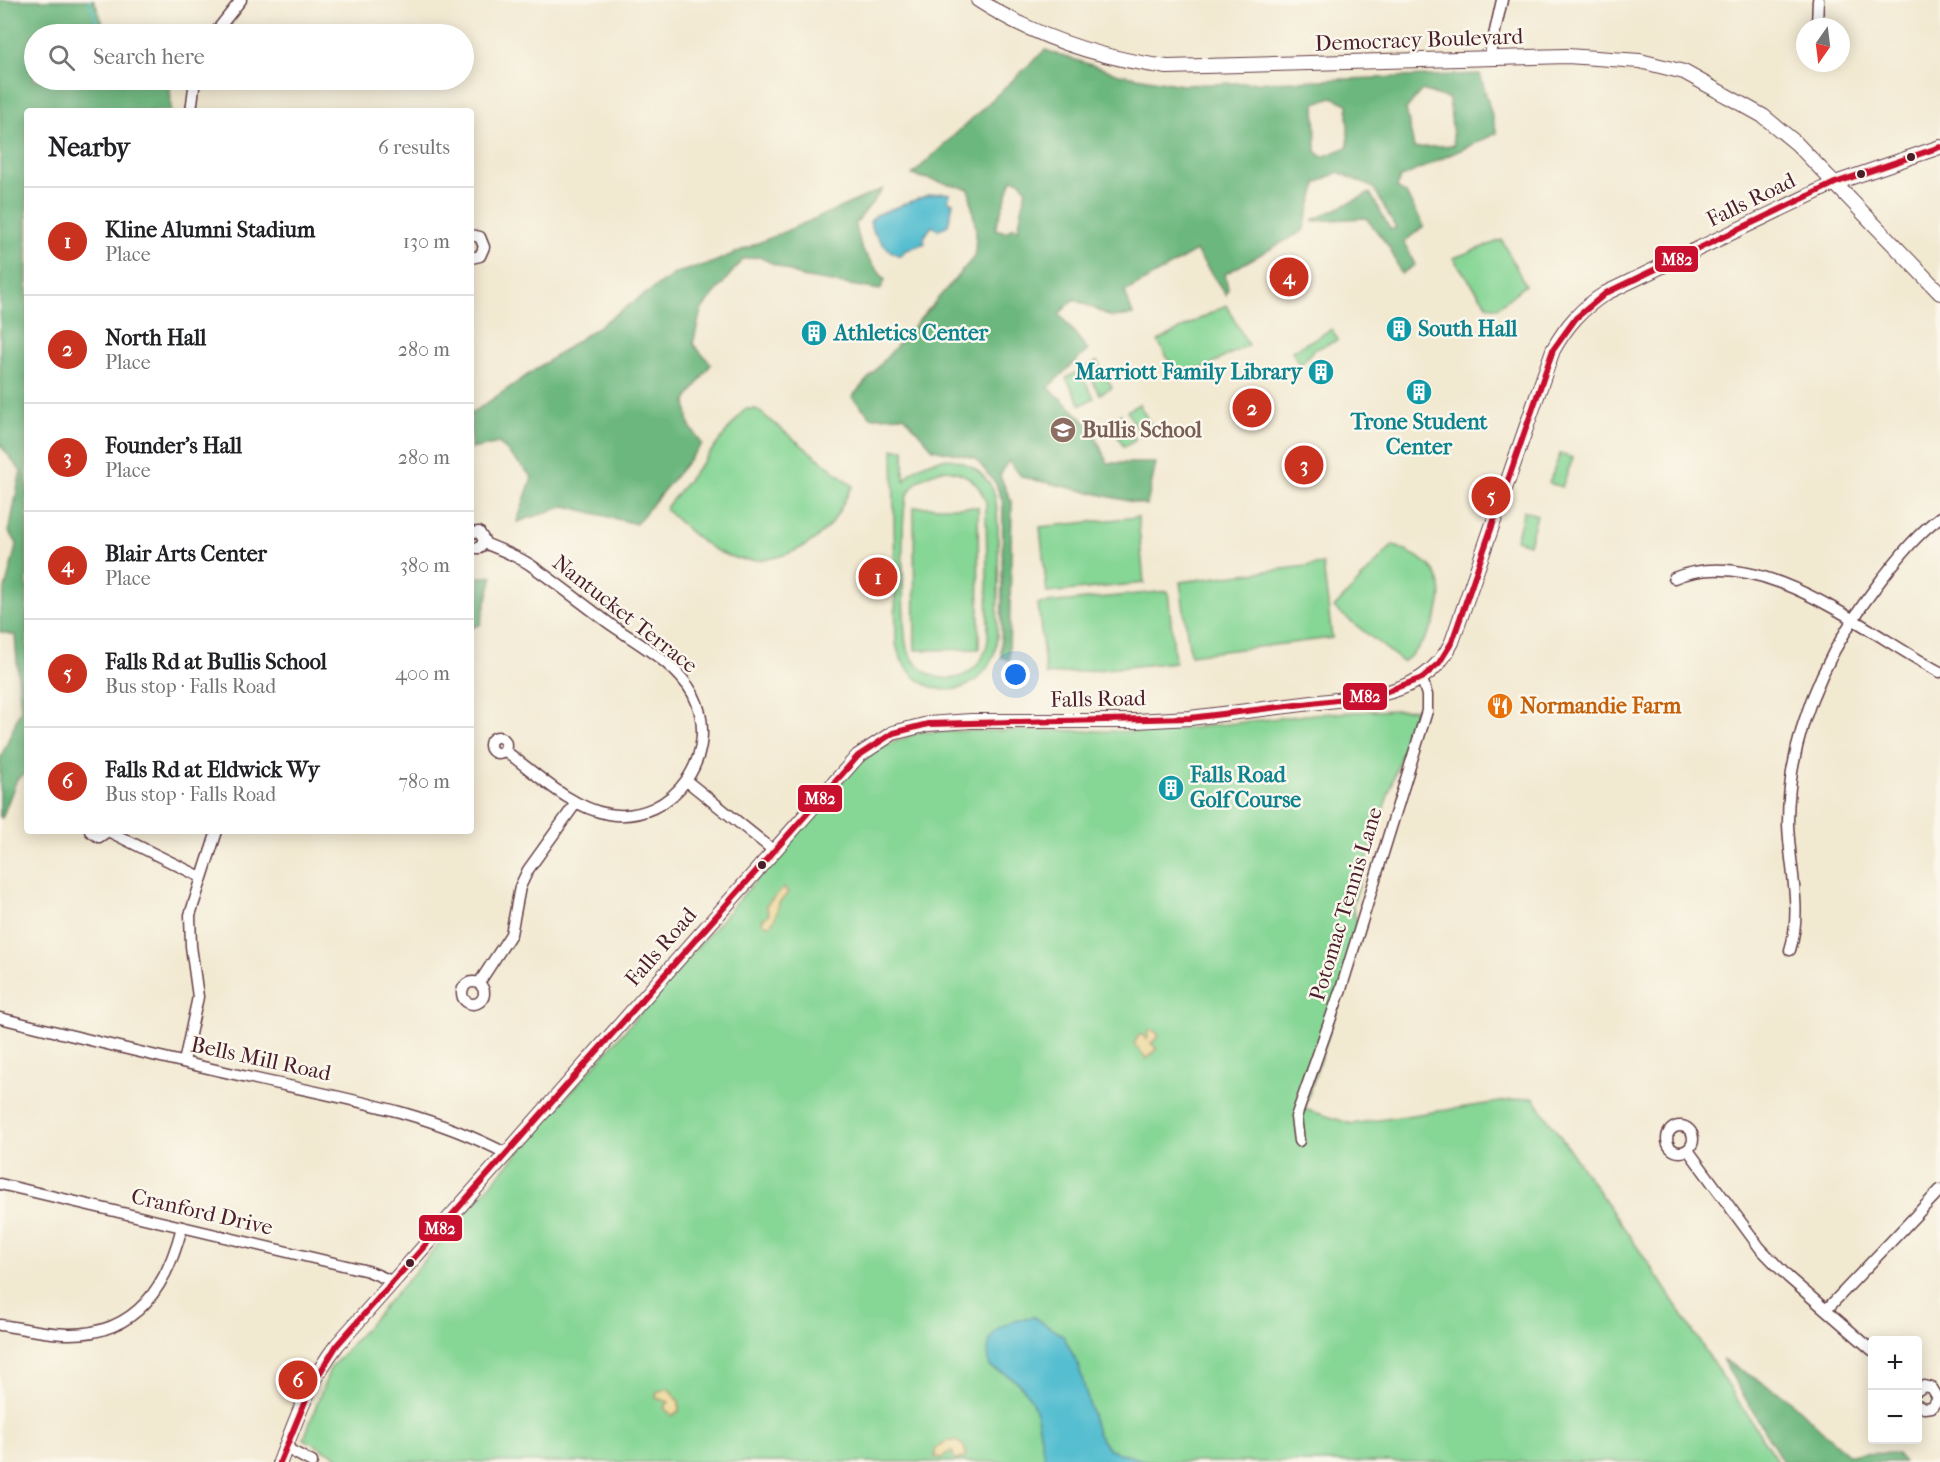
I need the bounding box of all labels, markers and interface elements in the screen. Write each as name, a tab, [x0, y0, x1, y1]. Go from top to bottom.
north arrow	[1796, 18, 1850, 72]
street label: Democracy Boulevard	[1314, 23, 1525, 57]
search box	[24, 24, 474, 90]
icon: search	[45, 41, 78, 74]
text: Search here	[93, 44, 205, 70]
text: Nearby	[48, 132, 130, 163]
text: 6 results	[378, 136, 450, 159]
unlabelled marker	[1905, 151, 1917, 163]
street label: Falls Road	[1702, 167, 1801, 233]
unlabelled marker	[1855, 168, 1867, 180]
text: Kline Alumni Stadium	[105, 217, 315, 243]
text: 1	[64, 230, 71, 253]
text: 130 m	[403, 230, 450, 253]
text: Place	[105, 243, 151, 266]
line badge: M82	[1654, 245, 1699, 273]
text: M82	[1661, 250, 1692, 269]
pin: 4	[1270, 254, 1308, 300]
building icon: South Hall	[1384, 314, 1414, 344]
place label: South Hall	[1418, 316, 1518, 342]
building icon: Athletics Center	[799, 318, 829, 348]
place label: Athletics Center	[832, 320, 989, 346]
text: North Hall	[105, 325, 206, 351]
text: 2	[62, 338, 73, 361]
text: 280 m	[398, 338, 450, 361]
text: Place	[105, 351, 151, 374]
building icon: Marriott Family Library	[1306, 357, 1336, 387]
place label: Marriott Family Library	[1074, 359, 1303, 385]
building icon: Trone Student Center	[1404, 377, 1434, 407]
pin: 2	[1232, 386, 1272, 430]
place label: Trone Student Center	[1350, 409, 1489, 460]
school or university icon: Bullis School	[1048, 415, 1078, 445]
place label: Bullis School	[1082, 417, 1203, 443]
text: Founder's Hall	[105, 433, 242, 459]
pin: 3	[1284, 442, 1324, 488]
text: 3	[63, 446, 72, 469]
text: 280 m	[398, 446, 450, 469]
text: Place	[105, 459, 151, 482]
pin: 5	[1472, 474, 1510, 518]
text: Blair Arts Center	[105, 541, 267, 567]
street label: Nantucket Terrace	[547, 549, 703, 679]
text: 4	[62, 554, 73, 577]
text: 380 m	[400, 554, 450, 577]
pin: 1	[858, 554, 898, 600]
text: Place	[105, 567, 151, 590]
text: Falls Rd at Bullis School	[105, 649, 327, 675]
your location	[1001, 660, 1030, 689]
text: 5	[63, 662, 72, 685]
text: 400 m	[395, 662, 450, 685]
text: Bus stop · Falls Road	[105, 675, 276, 698]
line badge: M82	[1342, 682, 1388, 711]
street label: Falls Road	[1050, 685, 1147, 713]
text: M82	[1349, 687, 1380, 706]
restaurant icon: Normandie Farm	[1485, 691, 1515, 721]
place label: Normandie Farm	[1520, 693, 1682, 719]
text: Falls Rd at Eldwick Wy	[105, 757, 320, 783]
place label: Falls Road Golf Course	[1189, 762, 1301, 813]
text: 6	[62, 770, 73, 793]
text: 780 m	[398, 770, 450, 793]
building icon: Falls Road Golf Course	[1156, 773, 1186, 803]
text: Bus stop · Falls Road	[105, 783, 276, 806]
line badge: M82	[797, 784, 843, 813]
text: M82	[804, 789, 835, 808]
street label: Potomac Tennis Lane	[1304, 804, 1388, 1004]
unlabelled marker	[756, 859, 768, 871]
street label: Falls Road	[620, 902, 703, 992]
street label: Bells Mill Road	[189, 1031, 334, 1087]
street label: Cranford Drive	[129, 1183, 275, 1241]
line badge: M82	[418, 1214, 463, 1242]
text: M82	[424, 1219, 455, 1238]
unlabelled marker	[404, 1257, 416, 1269]
map controls	[1868, 1336, 1922, 1444]
button: +	[1868, 1336, 1922, 1390]
pin: 6	[278, 1358, 318, 1402]
button: −	[1868, 1390, 1922, 1444]

